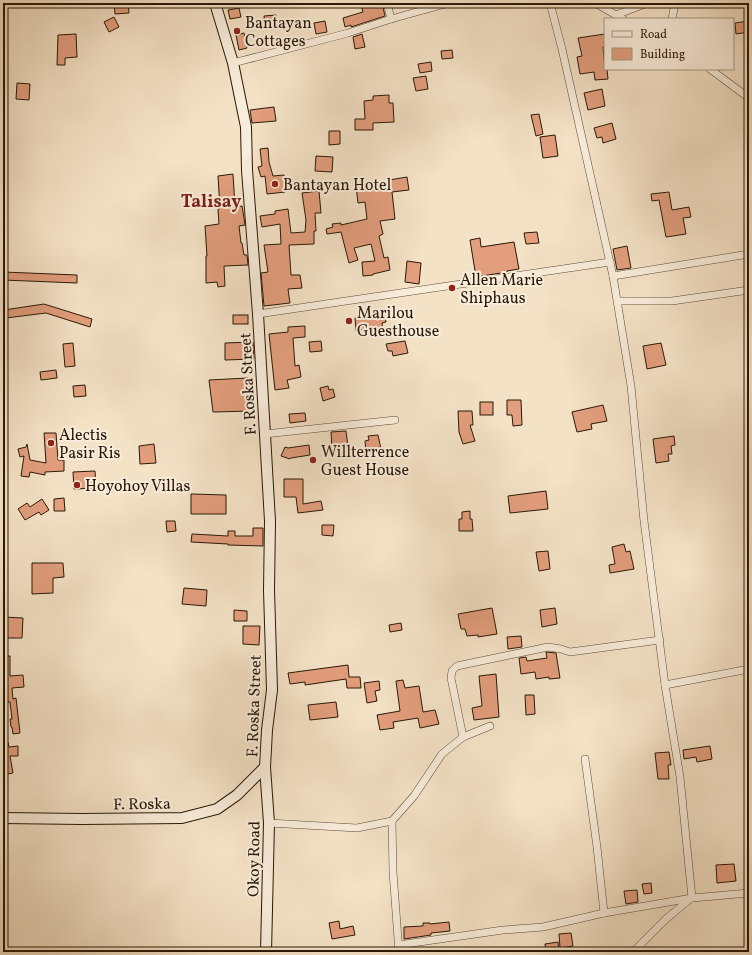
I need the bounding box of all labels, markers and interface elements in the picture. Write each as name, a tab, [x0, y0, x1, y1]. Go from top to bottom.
place label: Bantayan Cottages	[245, 13, 312, 53]
legend	[604, 18, 734, 70]
marker: Bantayan Cottages	[232, 26, 242, 36]
text: Road	[640, 27, 667, 43]
text: Building	[640, 47, 685, 63]
place label: Bantayan Hotel	[283, 175, 392, 197]
marker: Bantayan Hotel	[270, 179, 280, 189]
district label: Talisay	[181, 190, 241, 215]
place label: Allen Marie Shiphaus	[460, 270, 543, 310]
marker: Allen Marie Shiphaus	[447, 283, 457, 293]
place label: Marilou Guesthouse	[357, 303, 439, 343]
marker: Marilou Guesthouse	[344, 316, 354, 326]
street label: F. Roska Street	[235, 332, 263, 436]
place label: Alectis Pasir Ris	[59, 425, 121, 465]
marker: Alectis Pasir Ris	[46, 438, 56, 448]
place label: Willterrence Guest House	[321, 442, 409, 482]
marker: Willterrence Guest House	[308, 455, 318, 465]
place label: Hoyohoy Villas	[85, 476, 191, 498]
marker: Hoyohoy Villas	[72, 480, 82, 490]
street label: F. Roska Street	[242, 654, 268, 758]
street label: F. Roska	[113, 793, 171, 817]
street label: Okoy Road	[243, 821, 267, 897]

